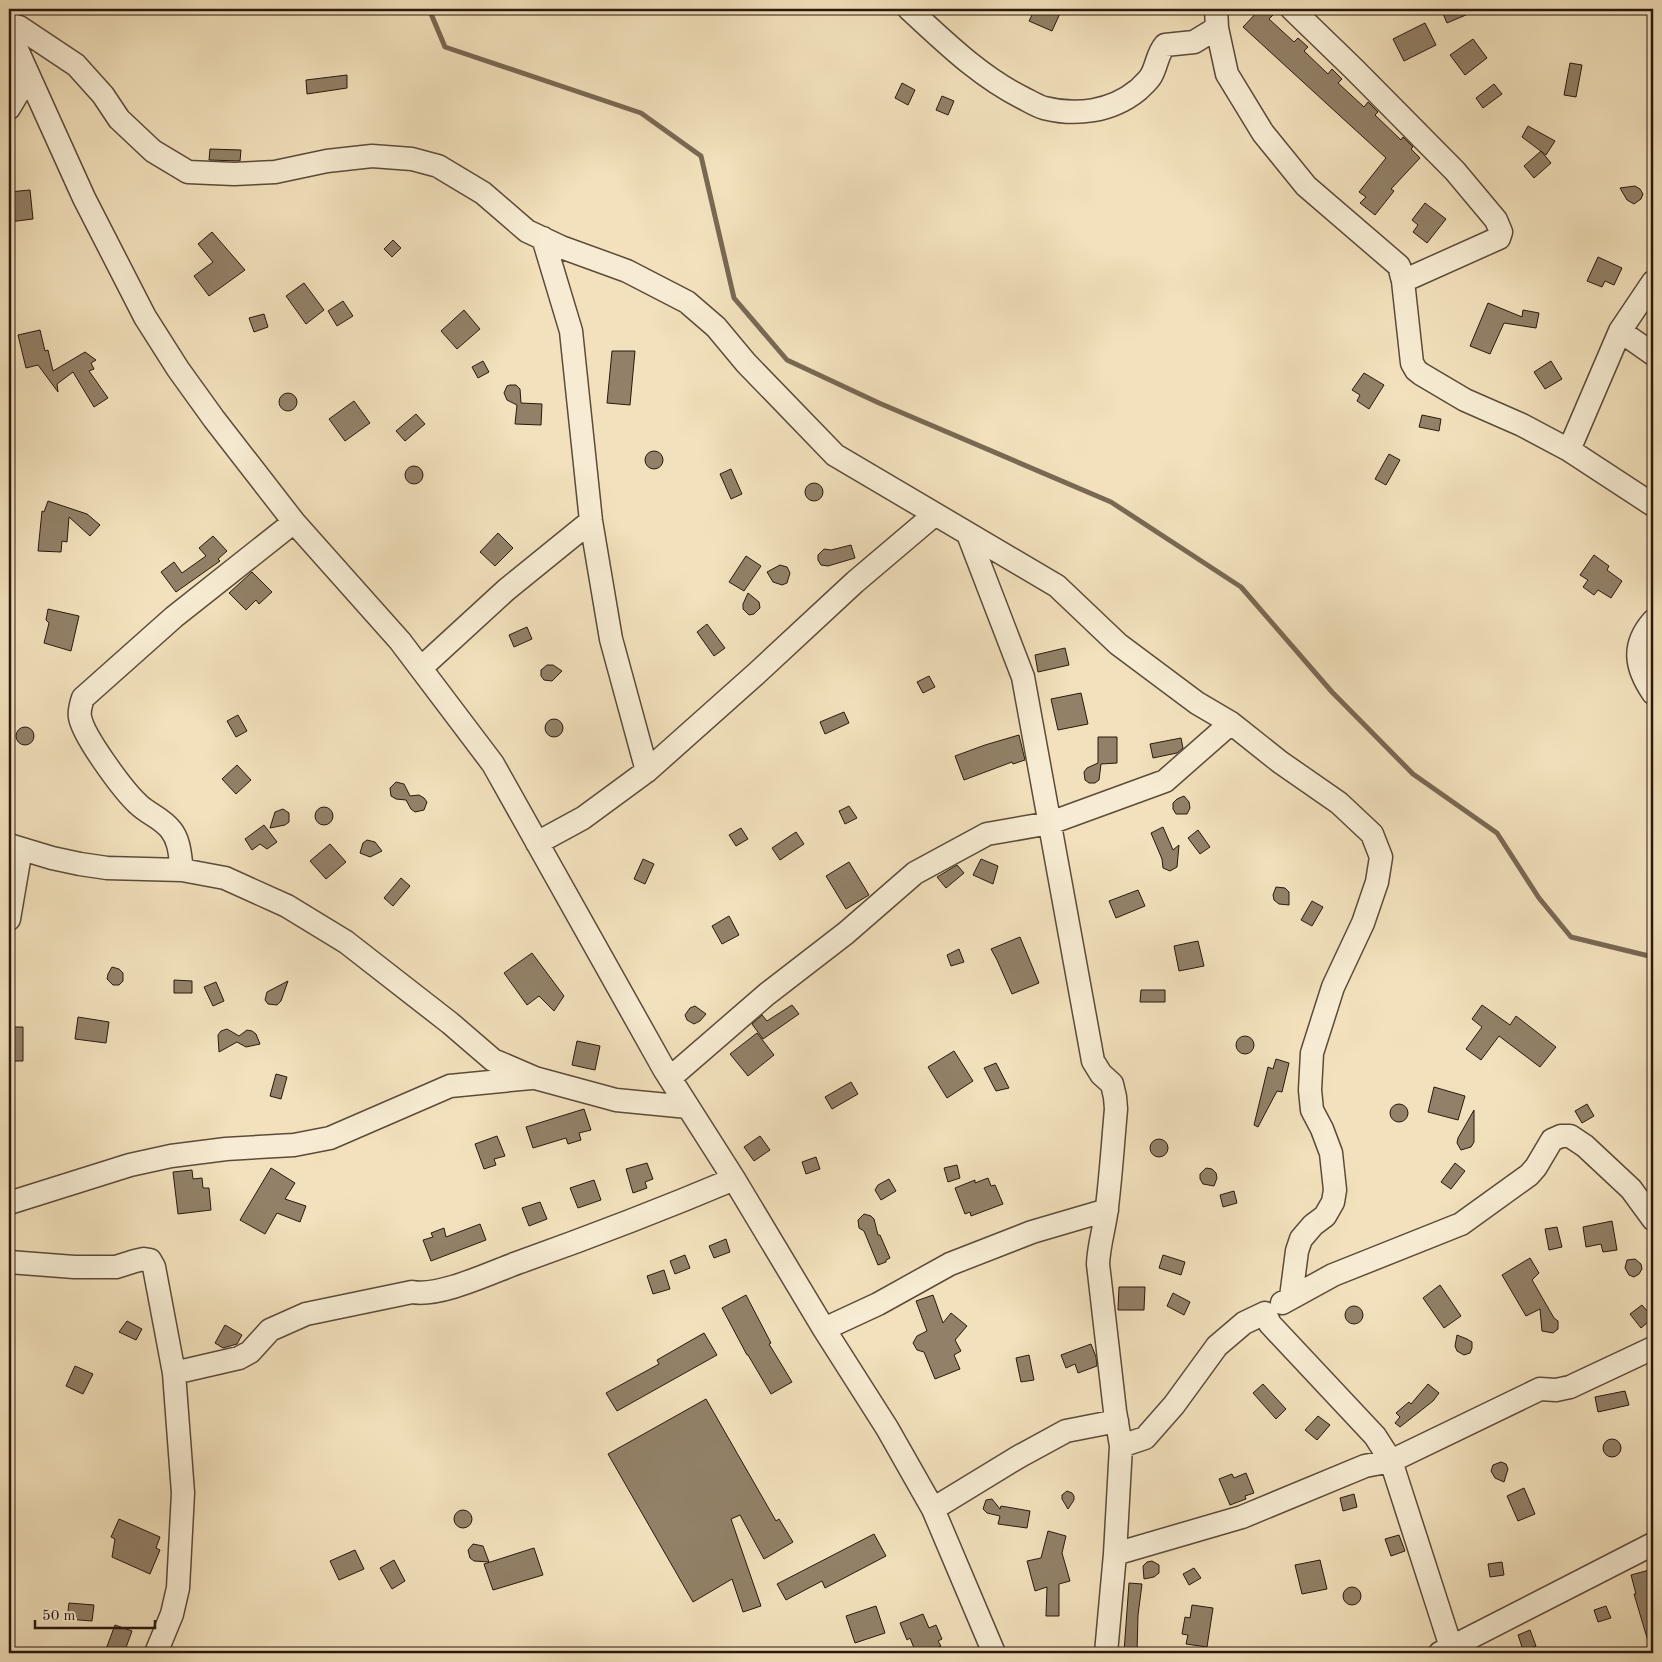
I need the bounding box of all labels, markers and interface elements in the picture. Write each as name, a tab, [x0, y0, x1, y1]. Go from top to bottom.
scale bar	[35, 1597, 155, 1629]
text: 50 m	[42, 1609, 76, 1624]

